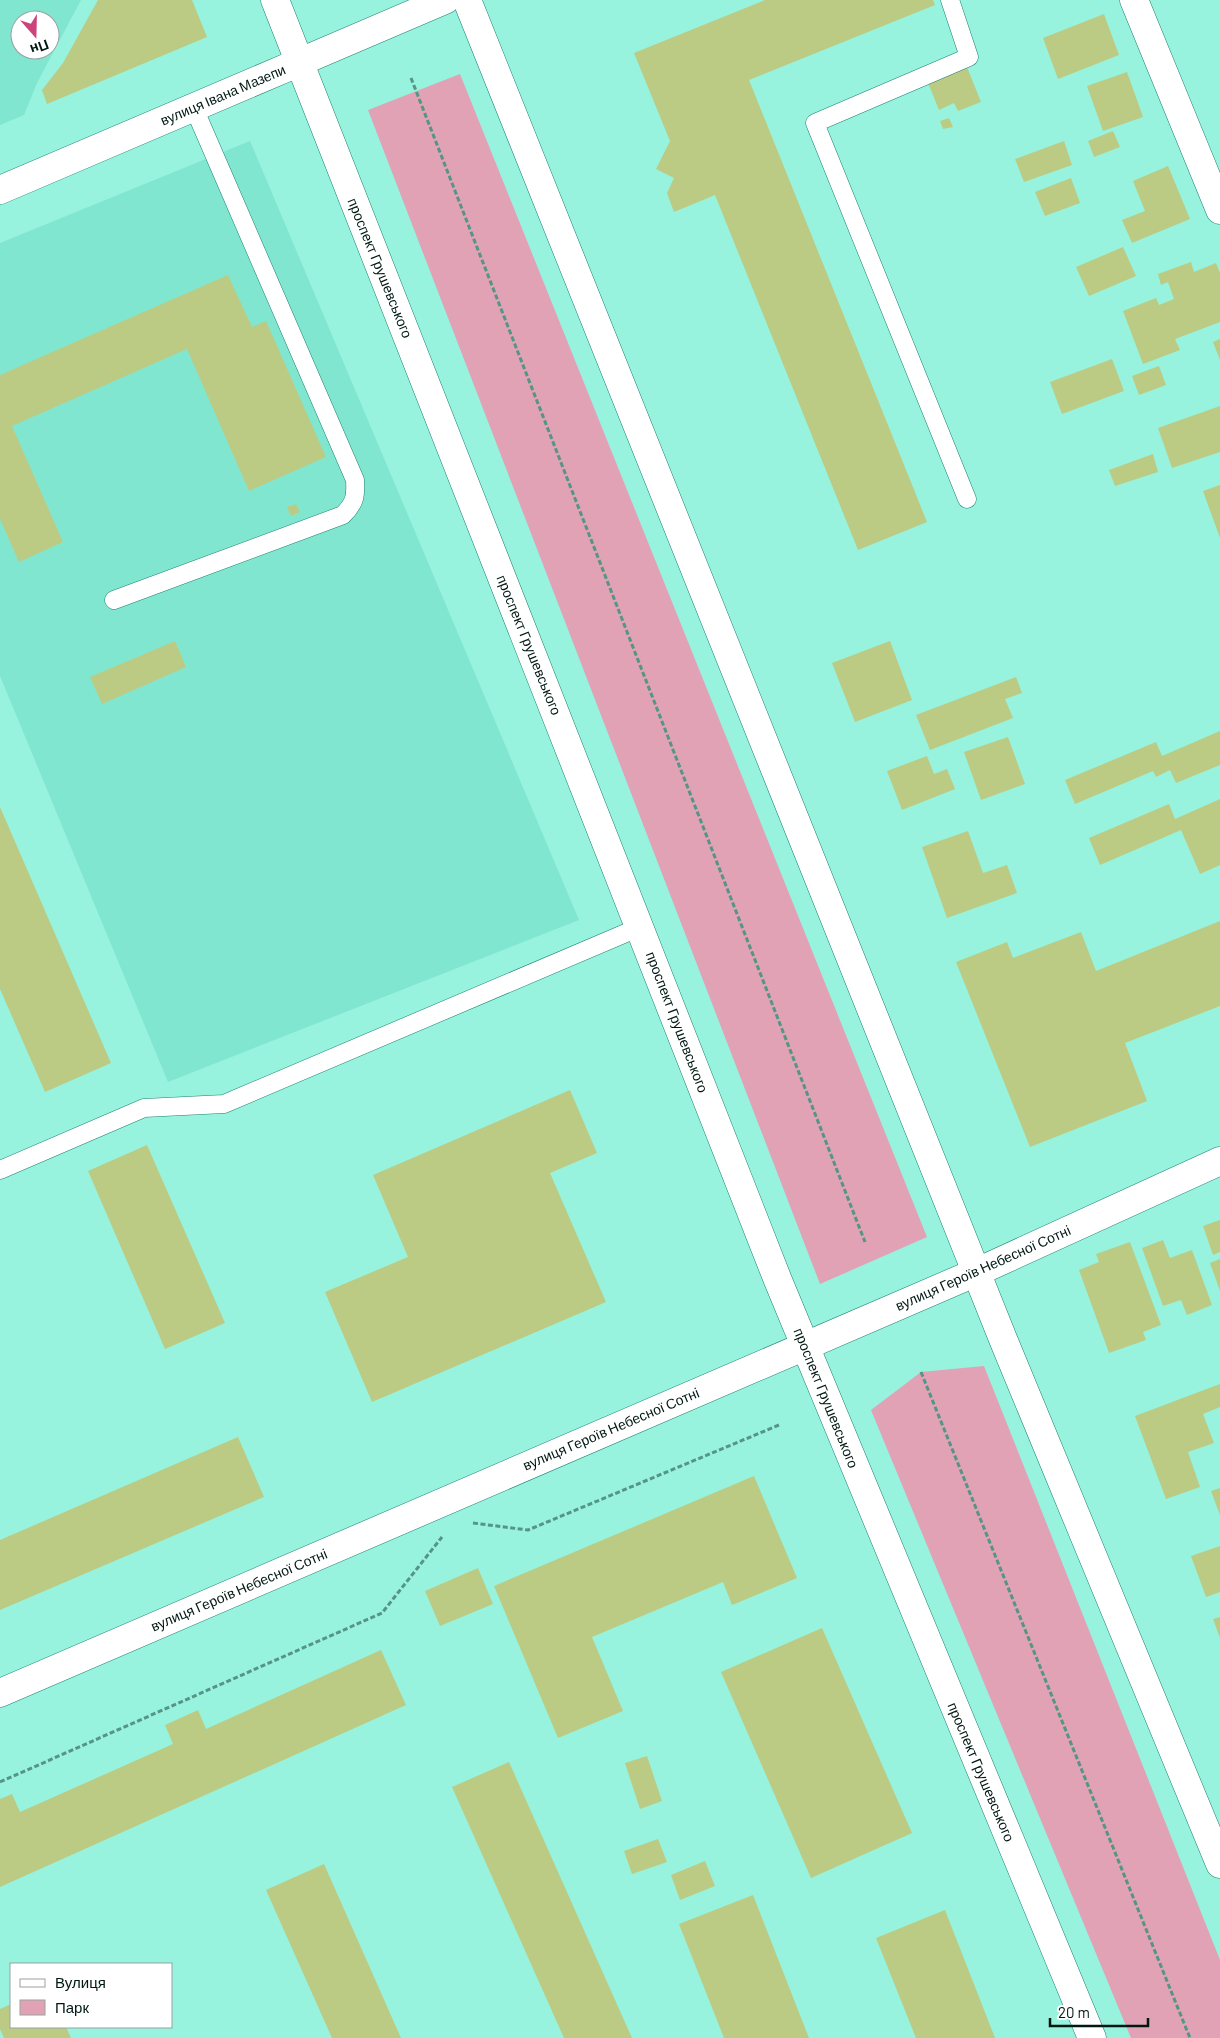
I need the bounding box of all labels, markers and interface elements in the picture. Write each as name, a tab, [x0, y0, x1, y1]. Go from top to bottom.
north arrow	[10, 10, 60, 60]
text: Пн	[28, 37, 51, 59]
street label: вулиця Івана Мазепи	[158, 60, 288, 129]
street label: проспект Грушевського	[345, 195, 416, 341]
street label: проспект Грушевського	[494, 572, 565, 718]
street label: проспект Грушевського	[643, 949, 712, 1095]
street label: вулиця Героїв Небесної Сотні	[893, 1221, 1073, 1314]
street label: проспект Грушевського	[791, 1325, 862, 1471]
street label: вулиця Героїв Небесної Сотні	[520, 1384, 701, 1473]
street label: вулиця Героїв Небесної Сотні	[148, 1545, 329, 1634]
street label: проспект Грушевського	[944, 1700, 1019, 1844]
legend	[10, 1963, 172, 2028]
text: Вулиця	[55, 1973, 106, 1991]
scale bar	[1050, 1996, 1148, 2028]
text: Парк	[55, 1998, 89, 2016]
text: 20 m	[1058, 2003, 1090, 2021]

